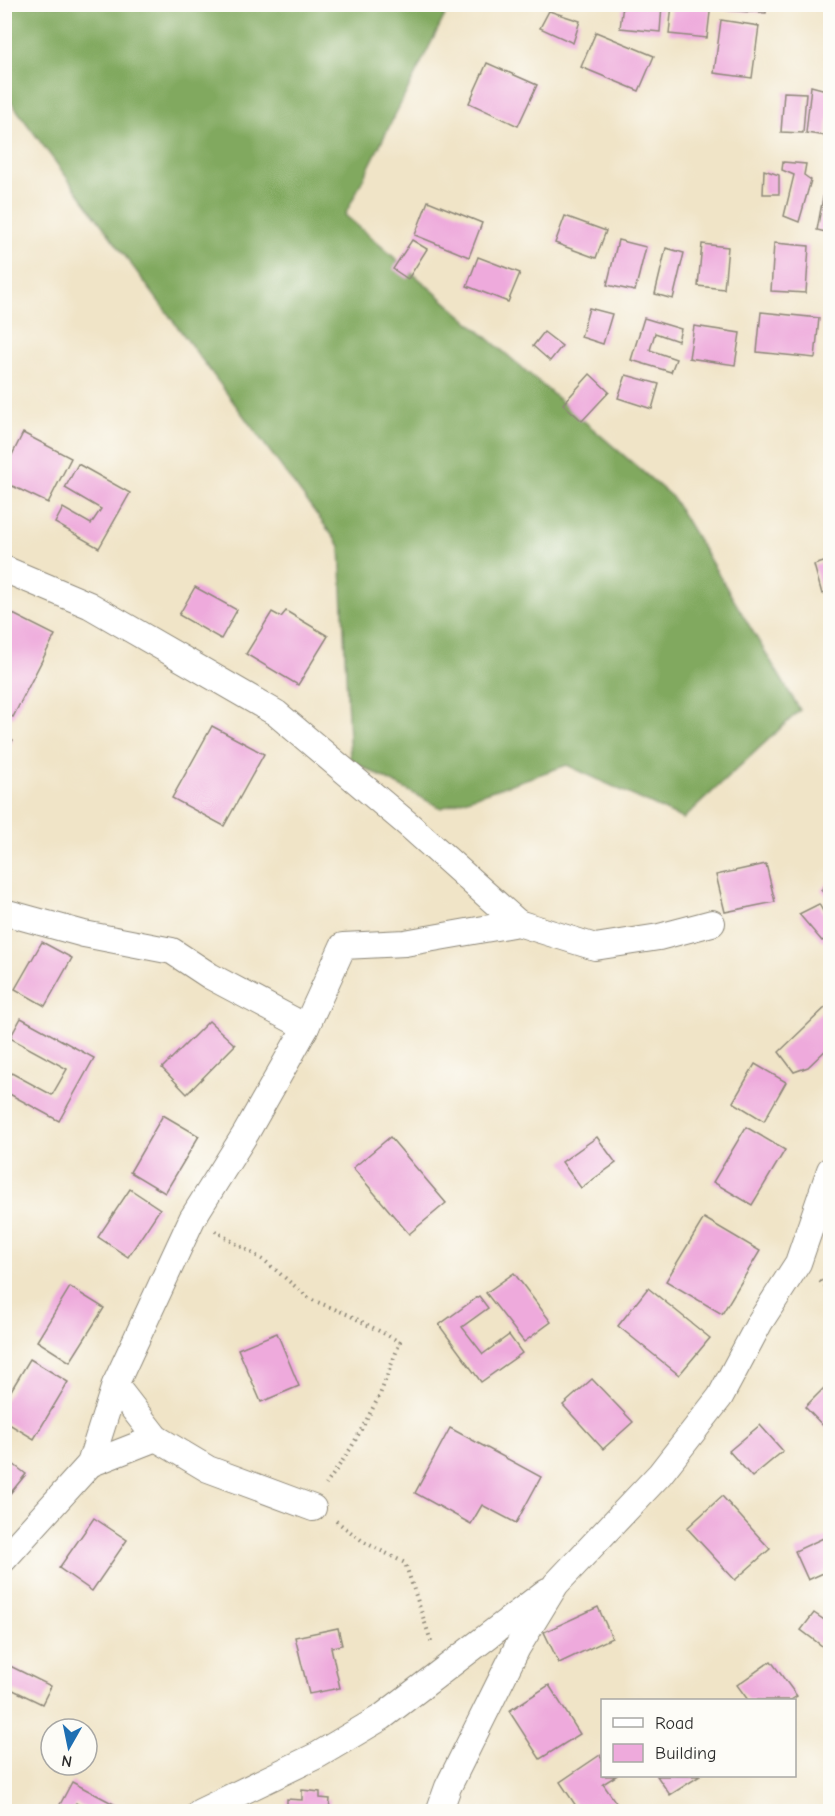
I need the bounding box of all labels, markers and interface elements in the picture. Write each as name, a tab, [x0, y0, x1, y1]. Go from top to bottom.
legend	[601, 1699, 796, 1777]
text: Road	[655, 1713, 694, 1734]
north arrow	[39, 1717, 99, 1777]
text: Building	[655, 1743, 717, 1764]
text: N	[60, 1751, 73, 1771]

